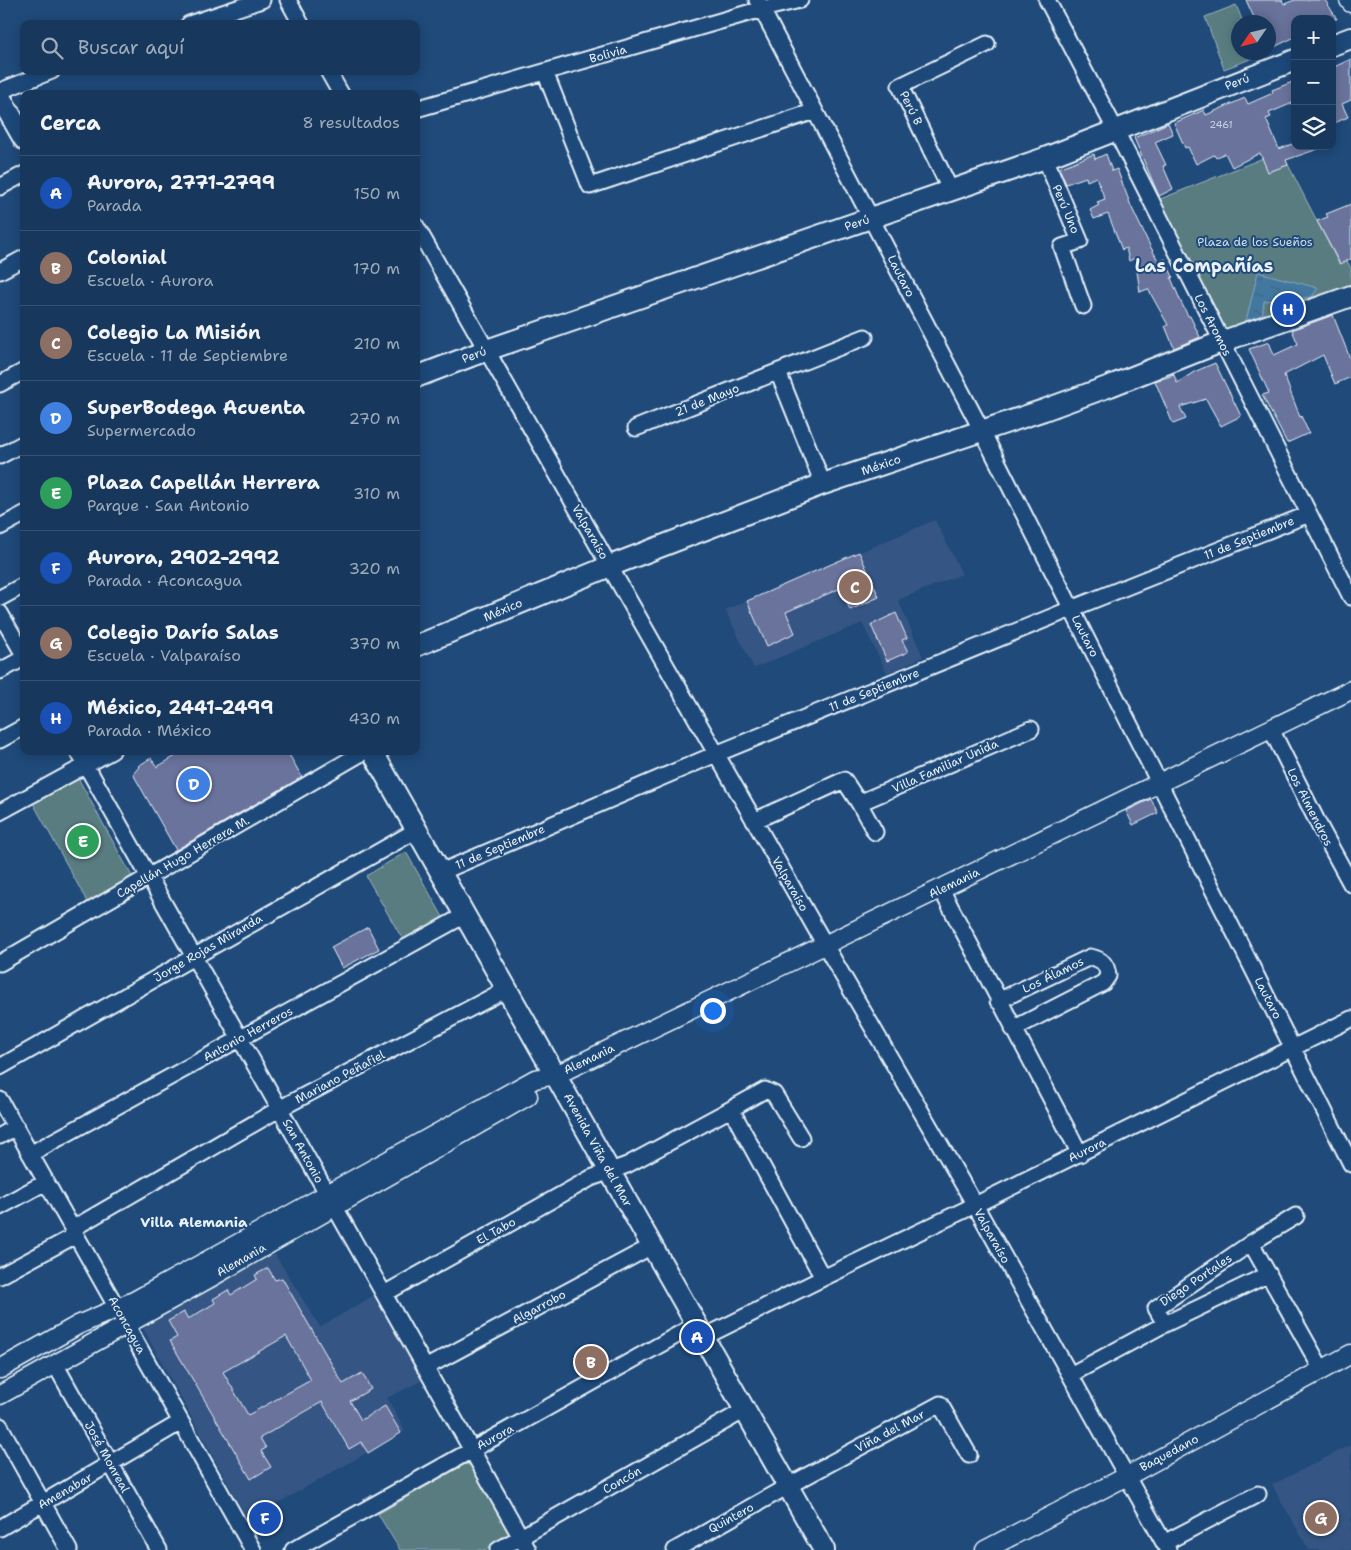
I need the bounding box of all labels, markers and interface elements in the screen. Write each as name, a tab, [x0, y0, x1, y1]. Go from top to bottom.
north arrow	[1231, 15, 1276, 60]
map controls	[1291, 15, 1336, 150]
button: +	[1291, 15, 1336, 60]
search box	[20, 20, 420, 75]
icon: search	[38, 34, 66, 62]
text: Buscar aquí	[78, 35, 184, 60]
street label: Bolivia	[587, 41, 629, 67]
button: −	[1291, 60, 1336, 105]
street label: Perú	[1222, 70, 1252, 94]
street label: Perú B	[896, 88, 926, 128]
button: layers	[1291, 105, 1336, 150]
text: Cerca	[40, 109, 101, 137]
text: 8 resultados	[302, 112, 400, 133]
house number: 2461	[1209, 118, 1233, 131]
text: Aurora, 2771-2799	[87, 170, 275, 195]
street label: Perú Uno	[1049, 182, 1083, 236]
text: A	[50, 183, 62, 204]
text: 150 m	[353, 183, 400, 204]
text: Parada	[87, 195, 142, 216]
street label: Perú	[842, 211, 872, 235]
park label: Plaza de los Sueños	[1197, 234, 1313, 250]
text: Colonial	[87, 245, 167, 270]
street label: Lautaro	[884, 252, 918, 300]
district label: Las Compañías	[1135, 254, 1273, 278]
text: B	[51, 258, 61, 279]
text: 170 m	[353, 258, 400, 279]
text: Escuela · Aurora	[87, 270, 214, 291]
pin: H	[1272, 290, 1304, 328]
street label: Los Aromos	[1191, 291, 1236, 359]
text: Colegio La Misión	[87, 320, 261, 345]
text: C	[51, 333, 61, 354]
text: 210 m	[353, 333, 400, 354]
street label: Perú	[459, 343, 489, 367]
text: Escuela · 11 de Septiembre	[87, 345, 288, 366]
street label: 21 de Mayo	[672, 380, 742, 420]
text: SuperBodega Acuenta	[87, 395, 305, 420]
text: D	[50, 408, 62, 429]
text: 270 m	[349, 408, 400, 429]
text: Supermercado	[87, 420, 196, 441]
street label: México	[859, 451, 903, 479]
text: Plaza Capellán Herrera	[87, 470, 320, 495]
text: E	[51, 483, 61, 504]
text: 310 m	[353, 483, 400, 504]
text: Parque · San Antonio	[87, 495, 250, 516]
street label: Valparaíso	[568, 502, 612, 562]
street label: 11 de Septiembre	[1202, 513, 1297, 563]
text: Aurora, 2902-2992	[87, 545, 280, 570]
text: F	[51, 558, 61, 579]
text: 320 m	[349, 558, 400, 579]
pin: C	[839, 568, 871, 606]
text: Parada · Aconcagua	[87, 570, 242, 591]
street label: México	[481, 595, 525, 625]
street label: Lautaro	[1068, 612, 1102, 660]
text: Colegio Darío Salas	[87, 620, 279, 645]
text: G	[50, 633, 62, 654]
text: 370 m	[349, 633, 400, 654]
text: Escuela · Valparaíso	[87, 645, 241, 666]
street label: 11 de Septiembre	[827, 665, 922, 715]
text: México, 2441-2499	[87, 695, 274, 720]
text: H	[50, 708, 62, 729]
text: 430 m	[349, 708, 400, 729]
text: Parada · México	[87, 720, 211, 741]
street label: Villa Familiar Unida	[889, 735, 1001, 797]
pin: D	[178, 765, 210, 803]
street label: Los Almendros	[1283, 765, 1337, 849]
street label: Capellán Hugo Herrera M.	[113, 812, 253, 902]
street label: 11 de Septiembre	[453, 821, 547, 873]
pin: E	[67, 822, 99, 860]
street label: Valparaíso	[768, 854, 812, 914]
street label: Alemania	[926, 864, 982, 902]
street label: Jorge Rojas Miranda	[151, 910, 266, 986]
street label: Los Álamos	[1020, 953, 1086, 997]
street label: Lautaro	[1251, 974, 1285, 1022]
your location	[700, 998, 726, 1024]
street label: Antonio Herreros	[200, 1003, 296, 1065]
street label: Alemania	[561, 1040, 617, 1078]
street label: Mariano Peñafiel	[292, 1046, 388, 1107]
street label: Avenida Viña del Mar	[560, 1090, 636, 1210]
street label: San Antonio	[279, 1116, 327, 1186]
street label: Aurora	[1065, 1134, 1109, 1166]
street label: Valparaíso	[970, 1206, 1014, 1266]
district label: Villa Alemania	[140, 1213, 248, 1231]
street label: El Tabo	[473, 1214, 519, 1248]
street label: Alemania	[213, 1239, 269, 1281]
street label: Diego Portales	[1157, 1250, 1235, 1310]
street label: Algarrobo	[509, 1286, 569, 1328]
street label: Aconcagua	[105, 1293, 150, 1357]
pin: A	[681, 1318, 713, 1356]
pin: B	[575, 1343, 607, 1381]
street label: Viña del Mar	[852, 1406, 928, 1456]
street label: José Monreal	[81, 1418, 133, 1496]
street label: Aurora	[474, 1420, 517, 1454]
street label: Baquedano	[1137, 1431, 1201, 1475]
street label: Concón	[600, 1463, 644, 1497]
street label: Amenabar	[35, 1469, 95, 1513]
pin: F	[249, 1499, 281, 1537]
street label: Quintero	[705, 1499, 757, 1537]
pin: G	[1305, 1499, 1337, 1537]

